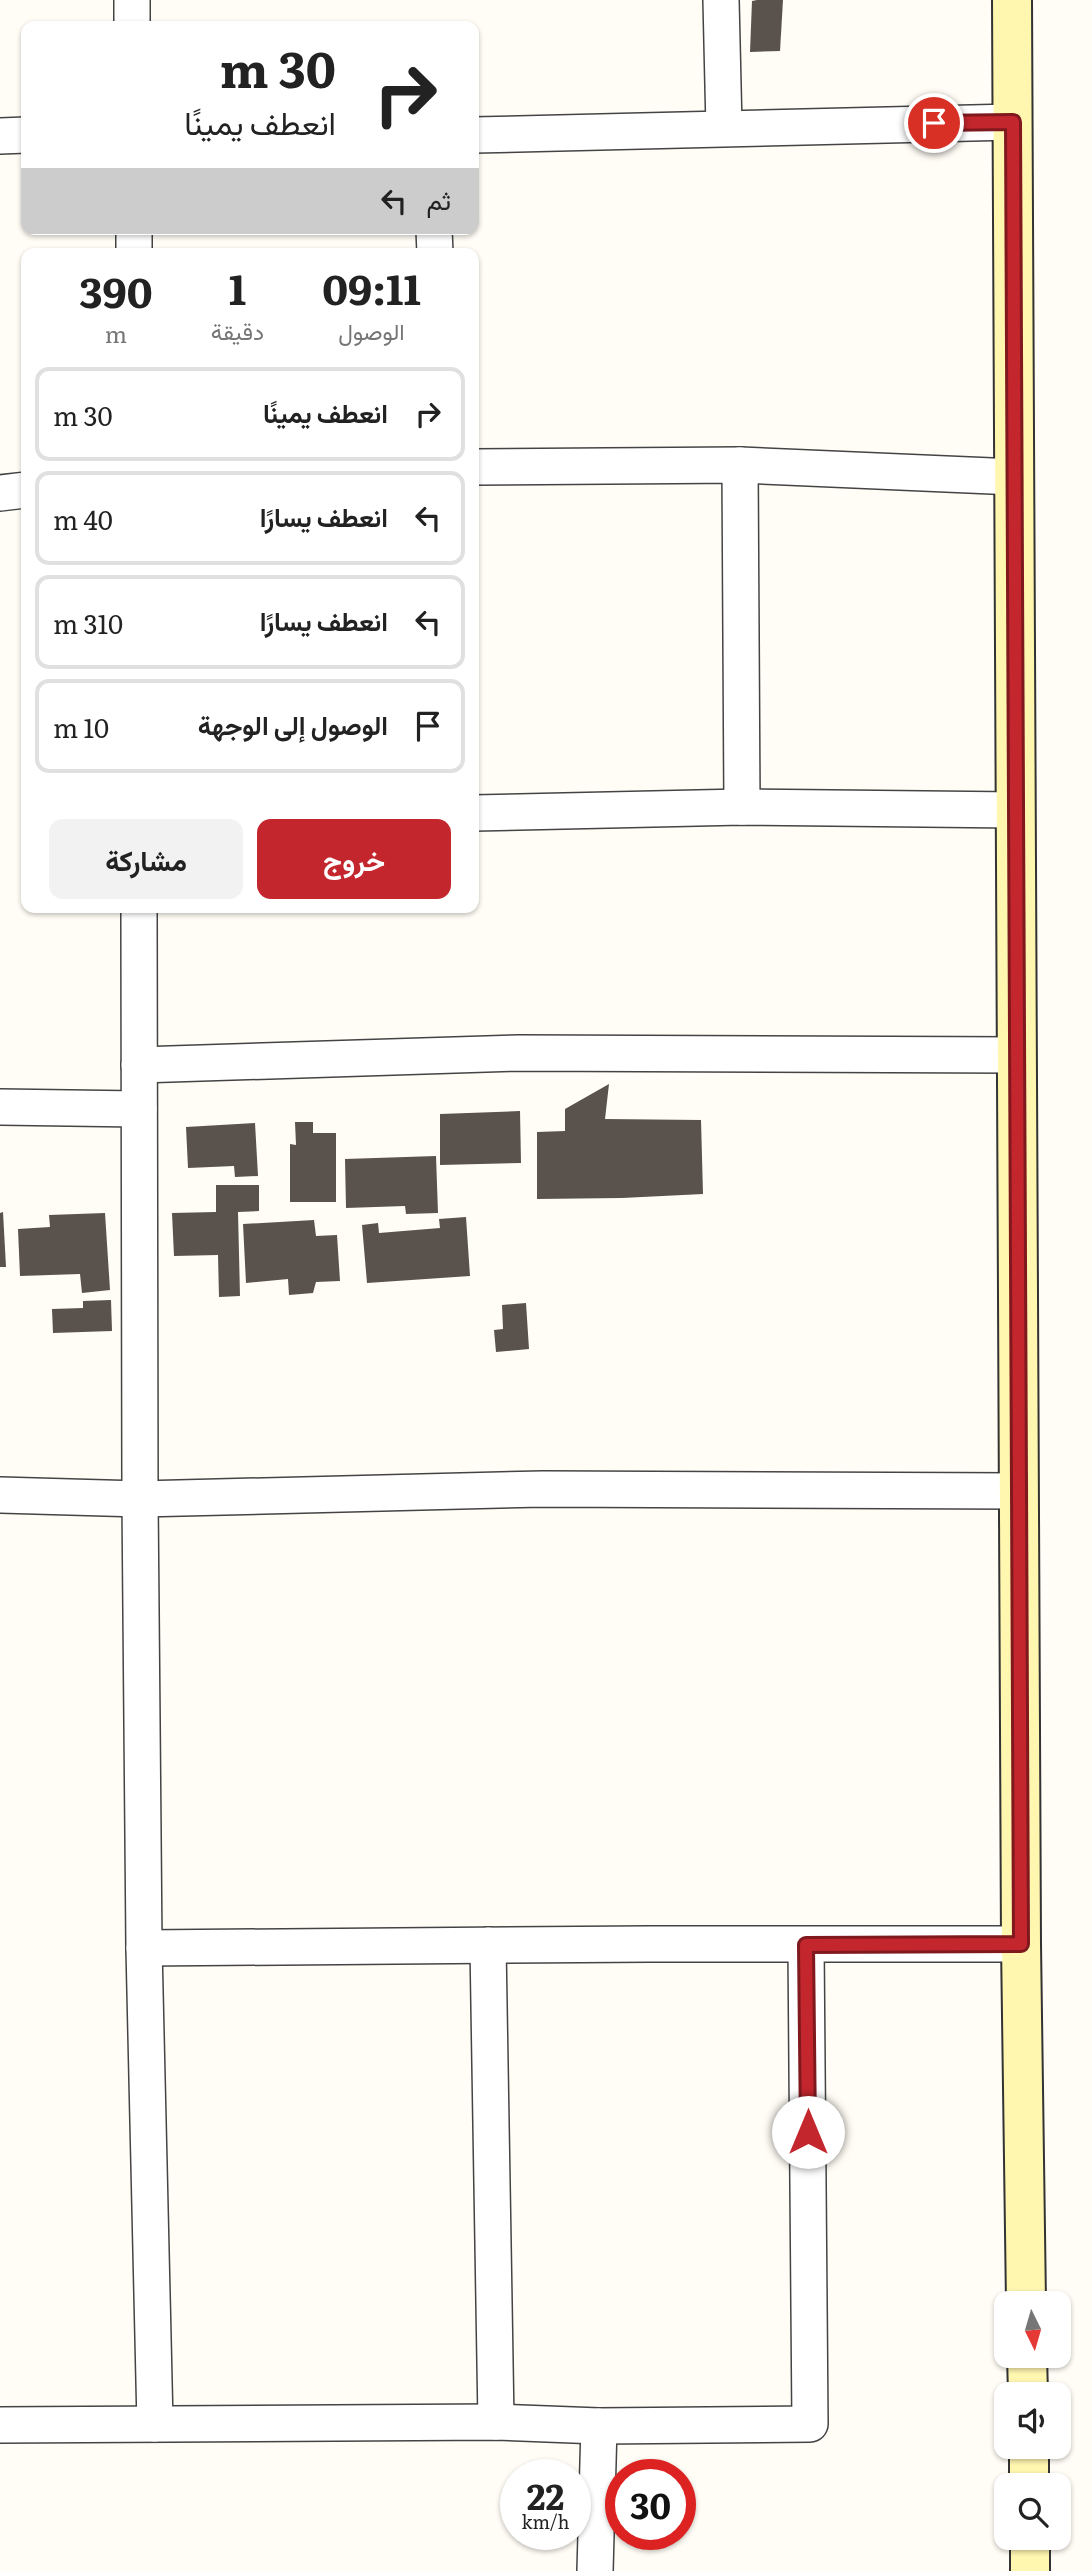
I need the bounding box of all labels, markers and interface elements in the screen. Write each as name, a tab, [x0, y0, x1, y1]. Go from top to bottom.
text: 30 m	[220, 30, 336, 103]
icon: right	[360, 49, 451, 140]
pin	[904, 93, 964, 153]
text: انعطف يمينًا	[184, 97, 336, 145]
icon: arrive	[915, 104, 953, 142]
text: ثم	[427, 179, 451, 218]
icon: left	[375, 182, 413, 220]
text: 1	[229, 256, 246, 318]
text: 09:11	[322, 256, 421, 318]
text: 390	[79, 259, 153, 321]
text: دقيقة	[211, 313, 264, 347]
text: الوصول	[338, 313, 405, 347]
text: m	[105, 316, 127, 350]
text: انعطف يمينًا	[263, 392, 388, 431]
text: 30 m	[53, 395, 113, 434]
icon: right	[409, 395, 447, 433]
text: انعطف يسارًا	[260, 496, 388, 535]
text: 40 m	[53, 499, 113, 538]
icon: left	[409, 499, 447, 537]
text: انعطف يسارًا	[260, 600, 388, 639]
text: 310 m	[53, 603, 123, 642]
icon: left	[409, 603, 447, 641]
text: الوصول إلى الوجهة	[198, 704, 388, 743]
text: 10 m	[53, 707, 109, 746]
icon: arrive	[409, 707, 447, 745]
button: مشاركة	[49, 819, 243, 899]
button: خروج	[257, 819, 451, 899]
position arrow	[771, 2095, 845, 2169]
north arrow	[994, 2291, 1071, 2368]
map controls	[994, 2291, 1071, 2550]
button: sound	[994, 2382, 1071, 2459]
speed limit sign: 30	[605, 2459, 696, 2550]
text: 22	[527, 2469, 564, 2521]
button: search	[994, 2473, 1071, 2550]
text: km/h	[522, 2508, 569, 2535]

